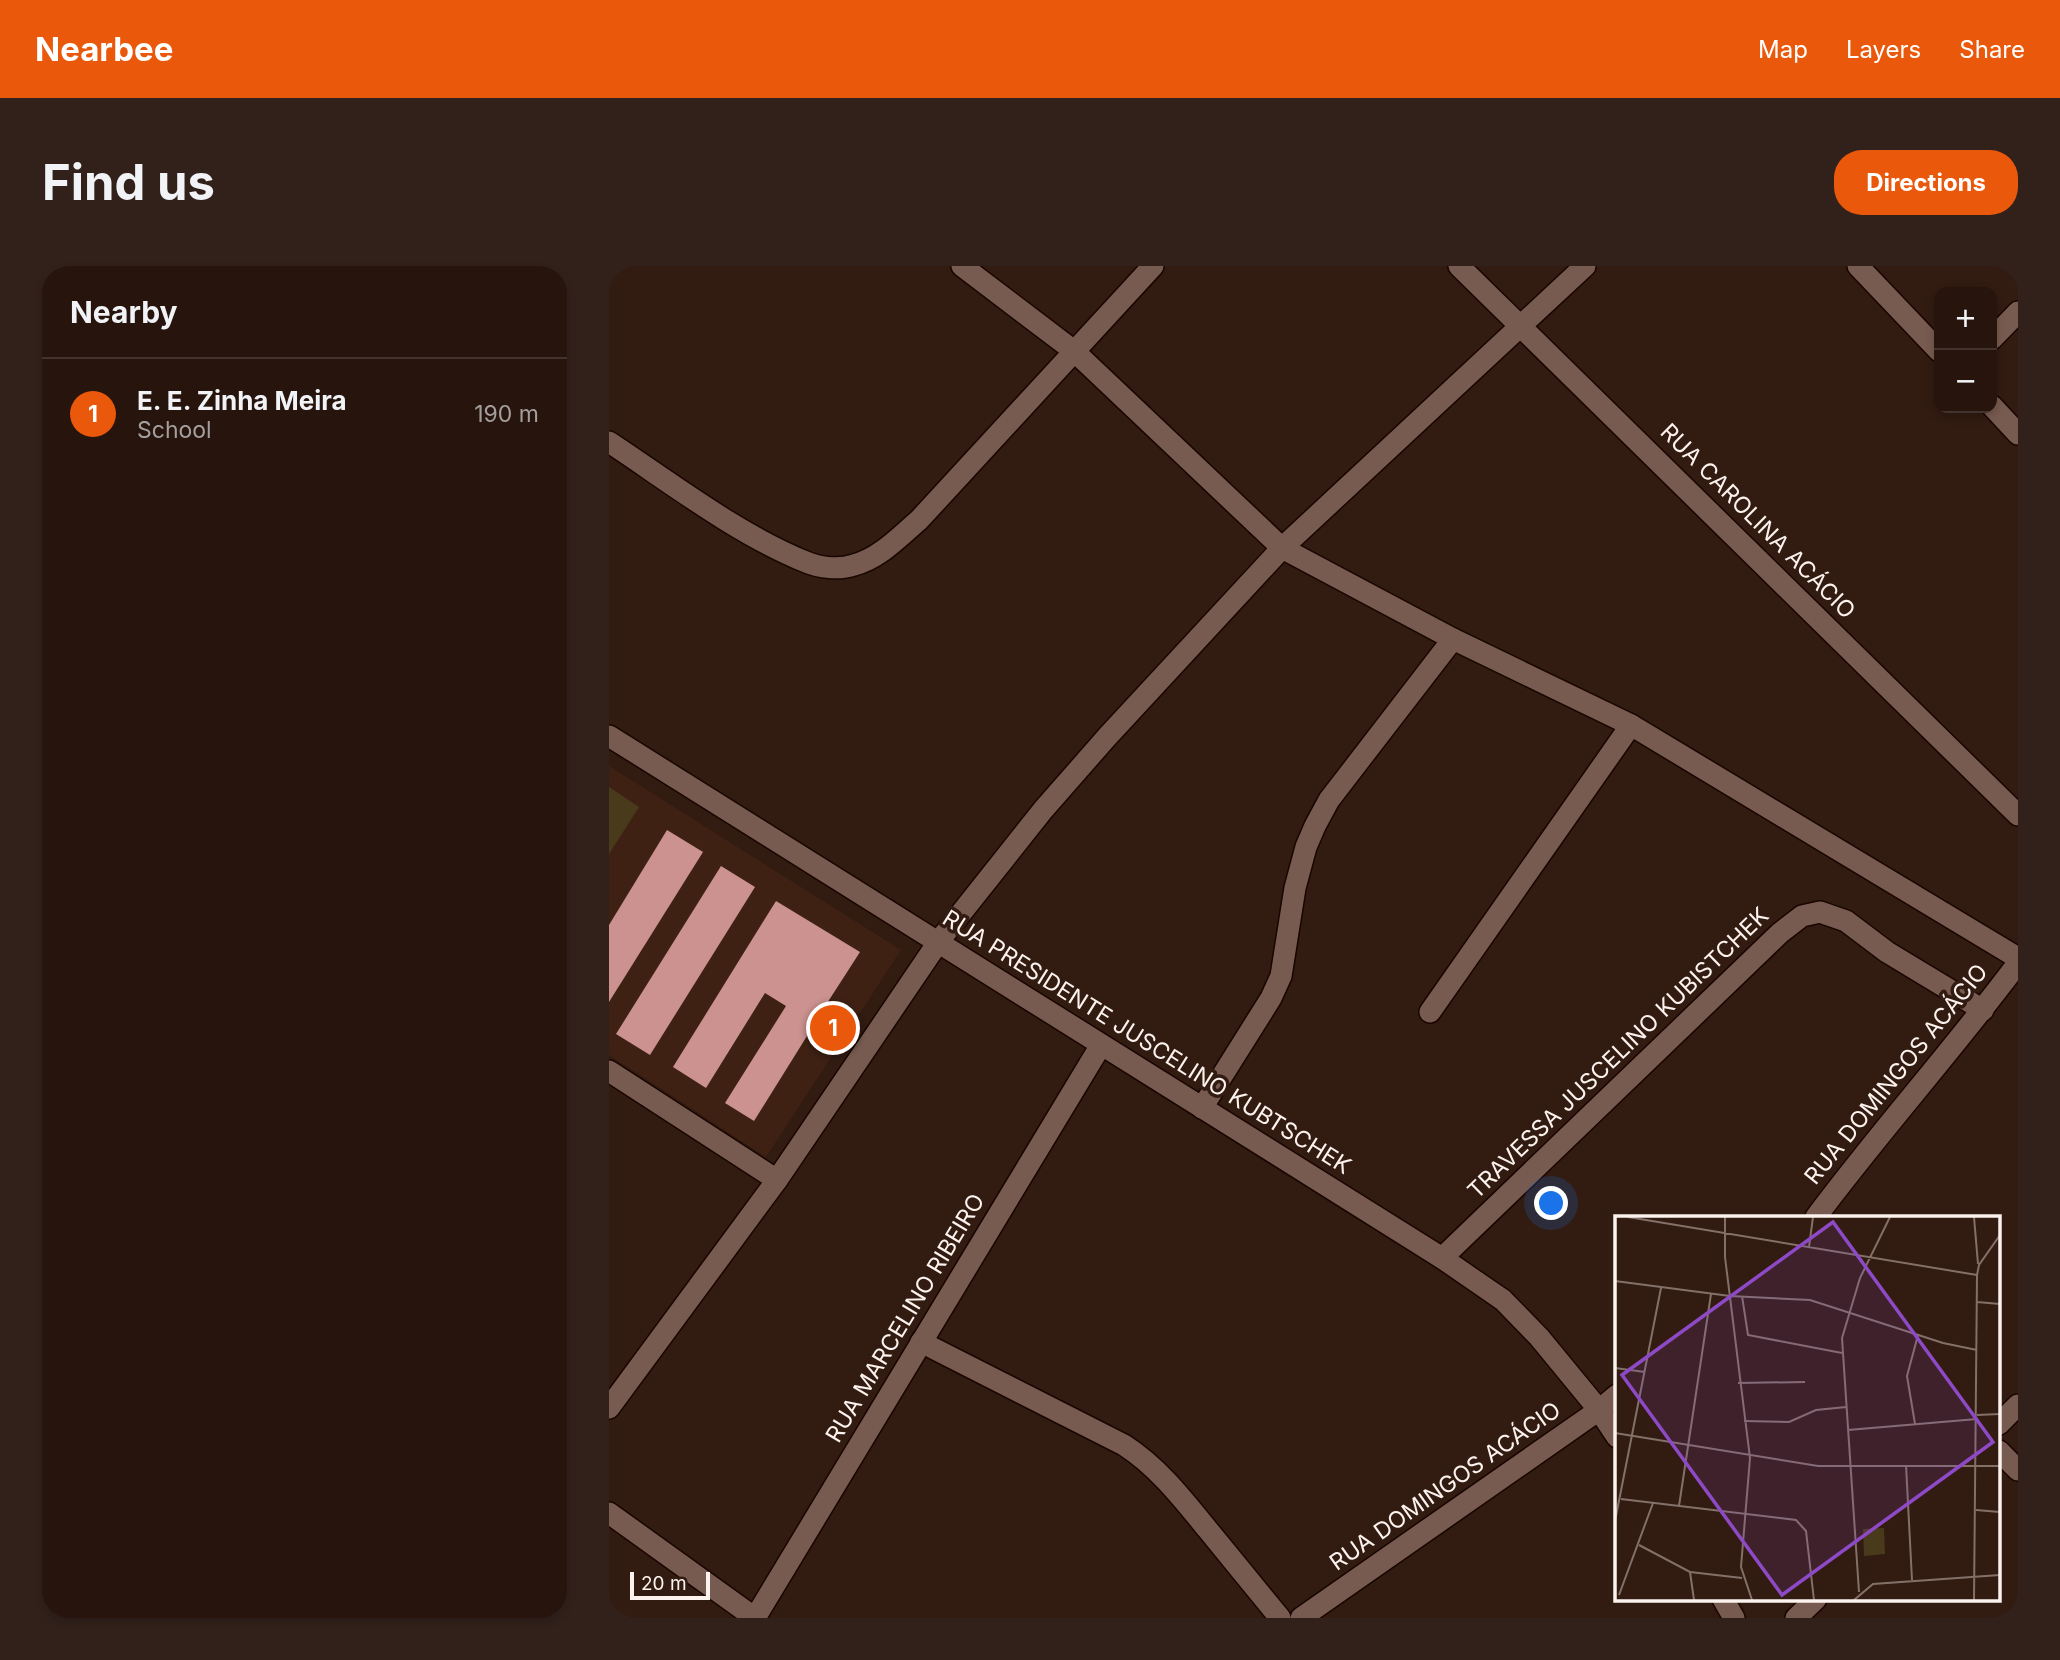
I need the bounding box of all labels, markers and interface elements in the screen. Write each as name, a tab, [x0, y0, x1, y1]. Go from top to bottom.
text: Nearbee	[35, 29, 173, 69]
text: Map	[1758, 35, 1808, 64]
text: Layers	[1846, 35, 1921, 64]
text: Share	[1959, 35, 2025, 64]
button: Directions	[1834, 150, 2018, 215]
text: Find us	[42, 153, 215, 212]
map controls	[1934, 287, 1997, 413]
button: +	[1934, 287, 1997, 350]
text: Nearby	[70, 294, 178, 330]
button: −	[1934, 350, 1997, 413]
text: E. E. Zinha Meira	[137, 385, 347, 416]
text: 1	[88, 400, 98, 428]
text: 190 m	[474, 400, 539, 428]
text: School	[137, 416, 212, 444]
street label: RUA CAROLINA ACÁCIO	[1655, 418, 1861, 624]
street label: TRAVESSA JUSCELINO KUBISTCHEK	[1462, 901, 1774, 1205]
street label: RUA PRESIDENTE JUSCELINO KUBTSCHEK	[938, 904, 1356, 1180]
street label: RUA DOMINGOS ACÁCIO	[1798, 958, 1994, 1190]
pin: 1	[810, 1002, 856, 1054]
your location	[1534, 1186, 1568, 1220]
street label: RUA MARCELINO RIBEIRO	[820, 1189, 990, 1447]
inset map	[1615, 1216, 2001, 1600]
street label: RUA DOMINGOS ACÁCIO	[1324, 1396, 1566, 1576]
scale bar	[630, 1569, 711, 1601]
text: 20 m	[641, 1572, 687, 1595]

